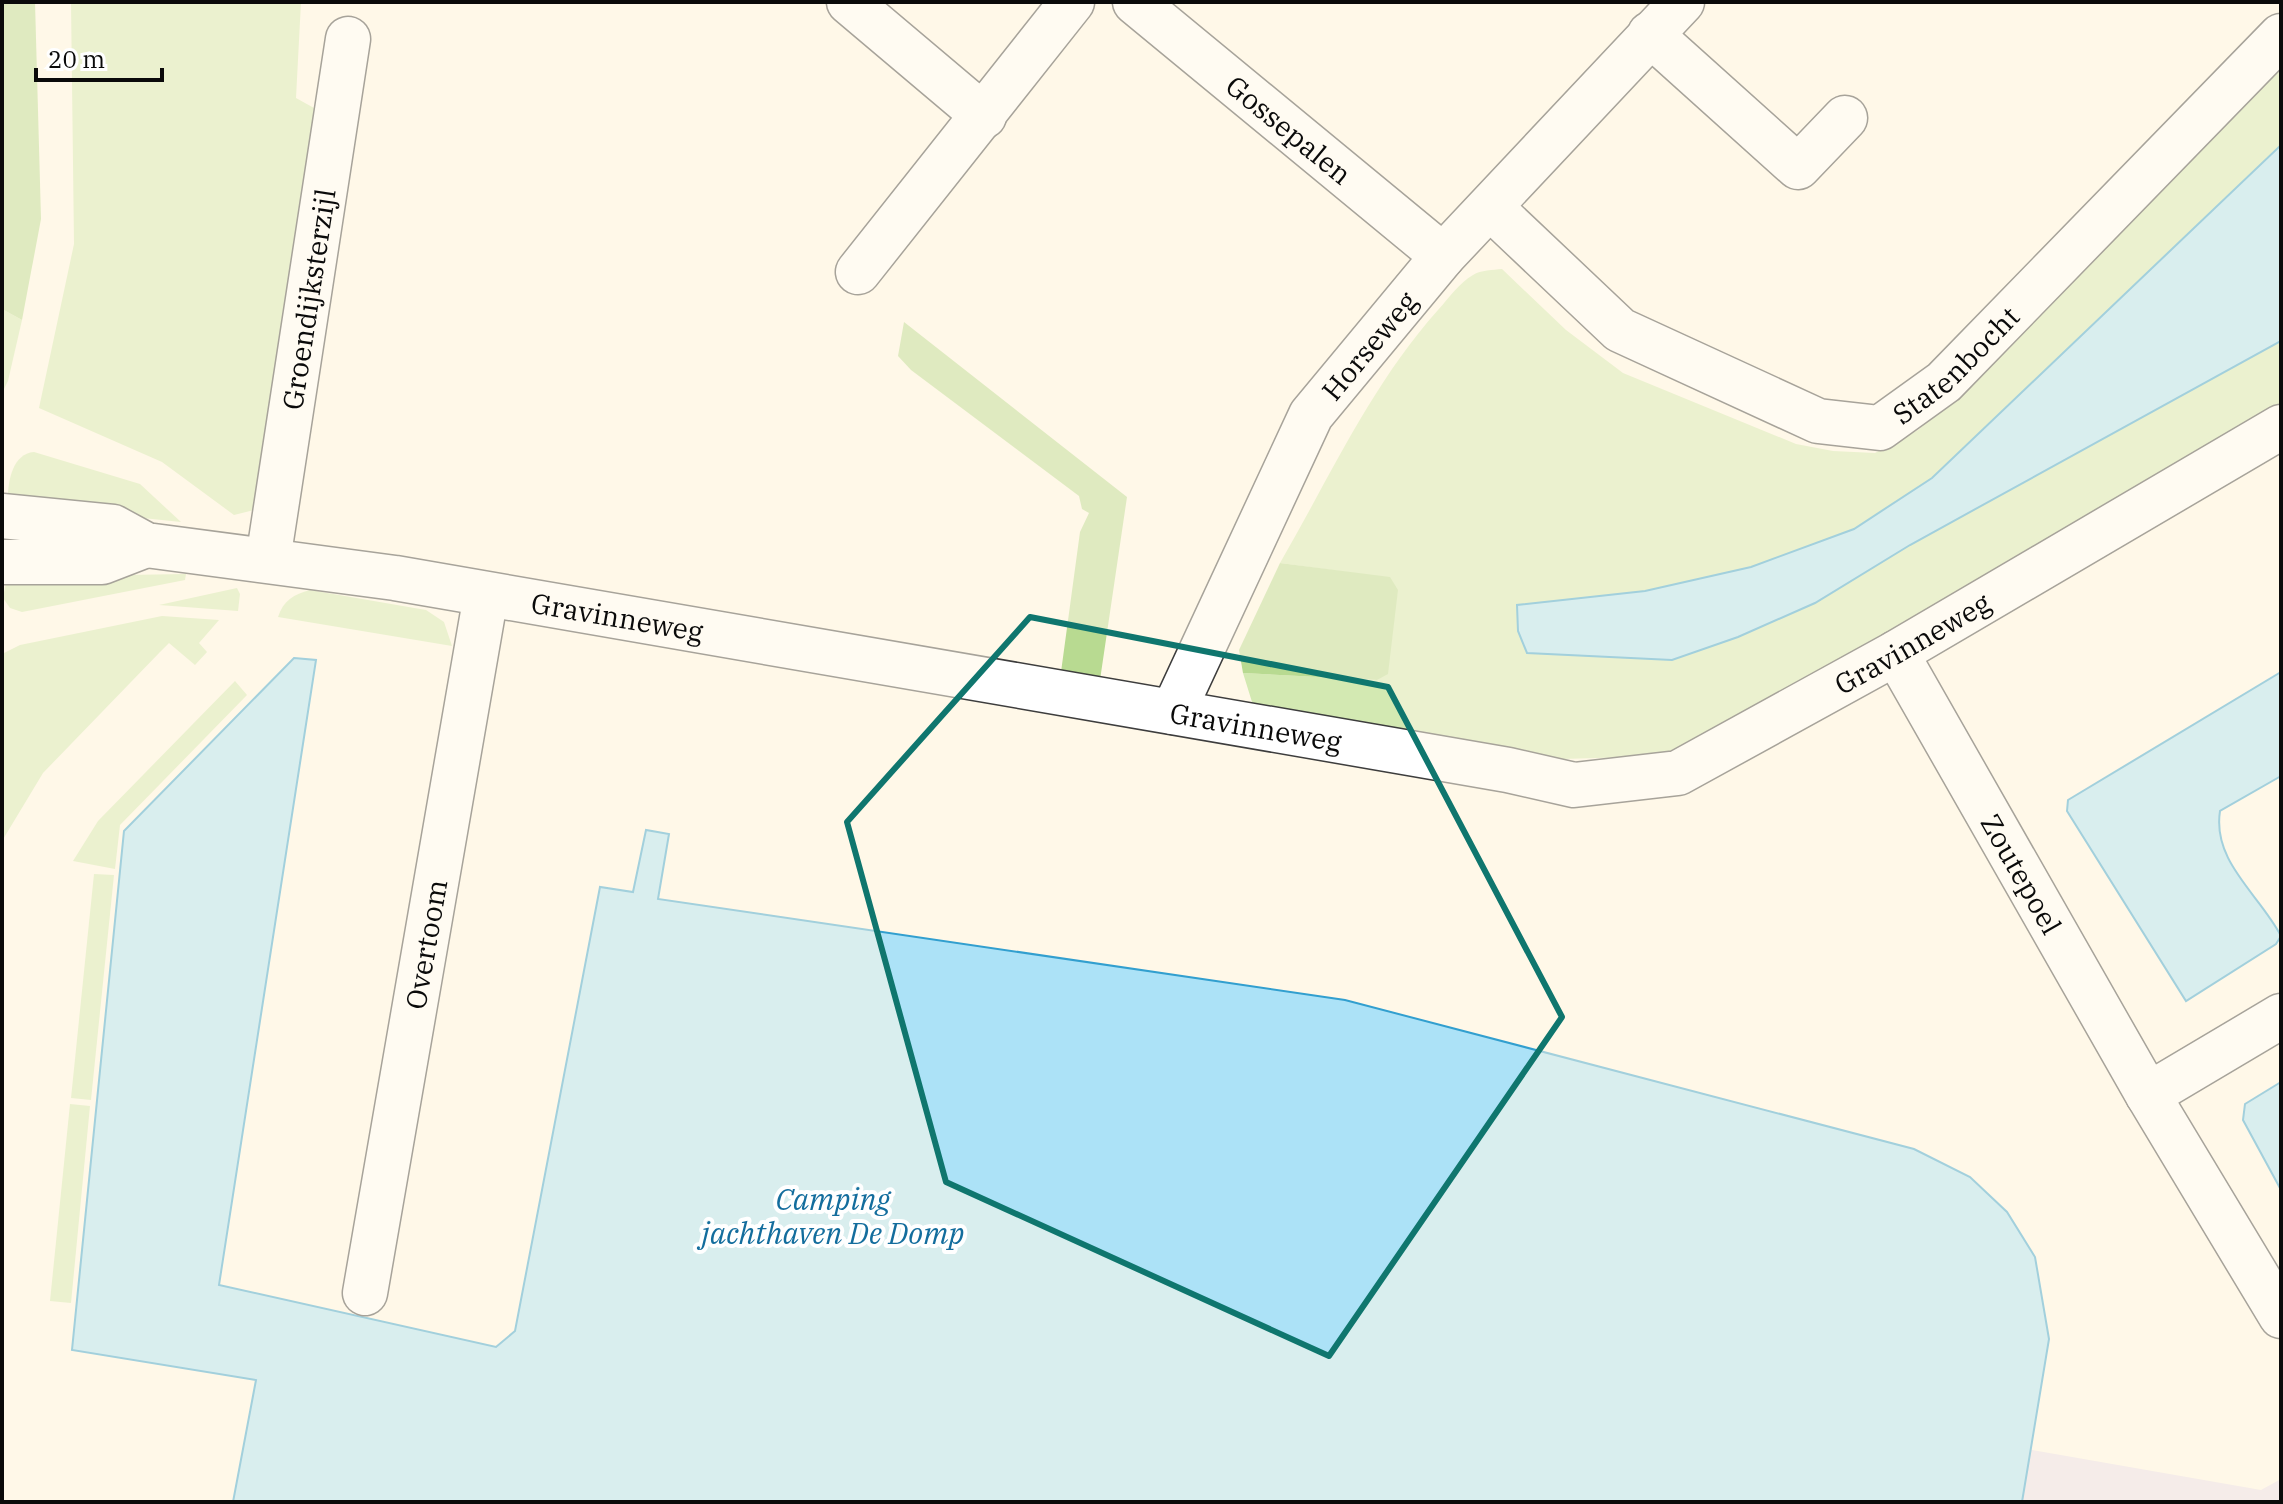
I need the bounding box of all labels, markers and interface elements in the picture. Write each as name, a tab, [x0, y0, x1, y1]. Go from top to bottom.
scale bar	[36, 32, 162, 82]
text: 20 m	[48, 43, 105, 75]
street label: Gossepalen	[1219, 67, 1360, 192]
street label: Groendijksterzijl	[273, 186, 343, 412]
street label: Horseweg	[1313, 283, 1425, 407]
street label: Statenbocht	[1885, 298, 2027, 432]
street label: Gravinneweg	[529, 583, 706, 649]
street label: Gravinneweg	[1828, 583, 1997, 702]
street label: Gravinneweg	[1167, 694, 1345, 760]
street label: Zoutepoel	[1973, 807, 2071, 940]
street label: Overtoom	[396, 876, 455, 1012]
water label: Camping jachthaven De Domp	[697, 1179, 964, 1252]

